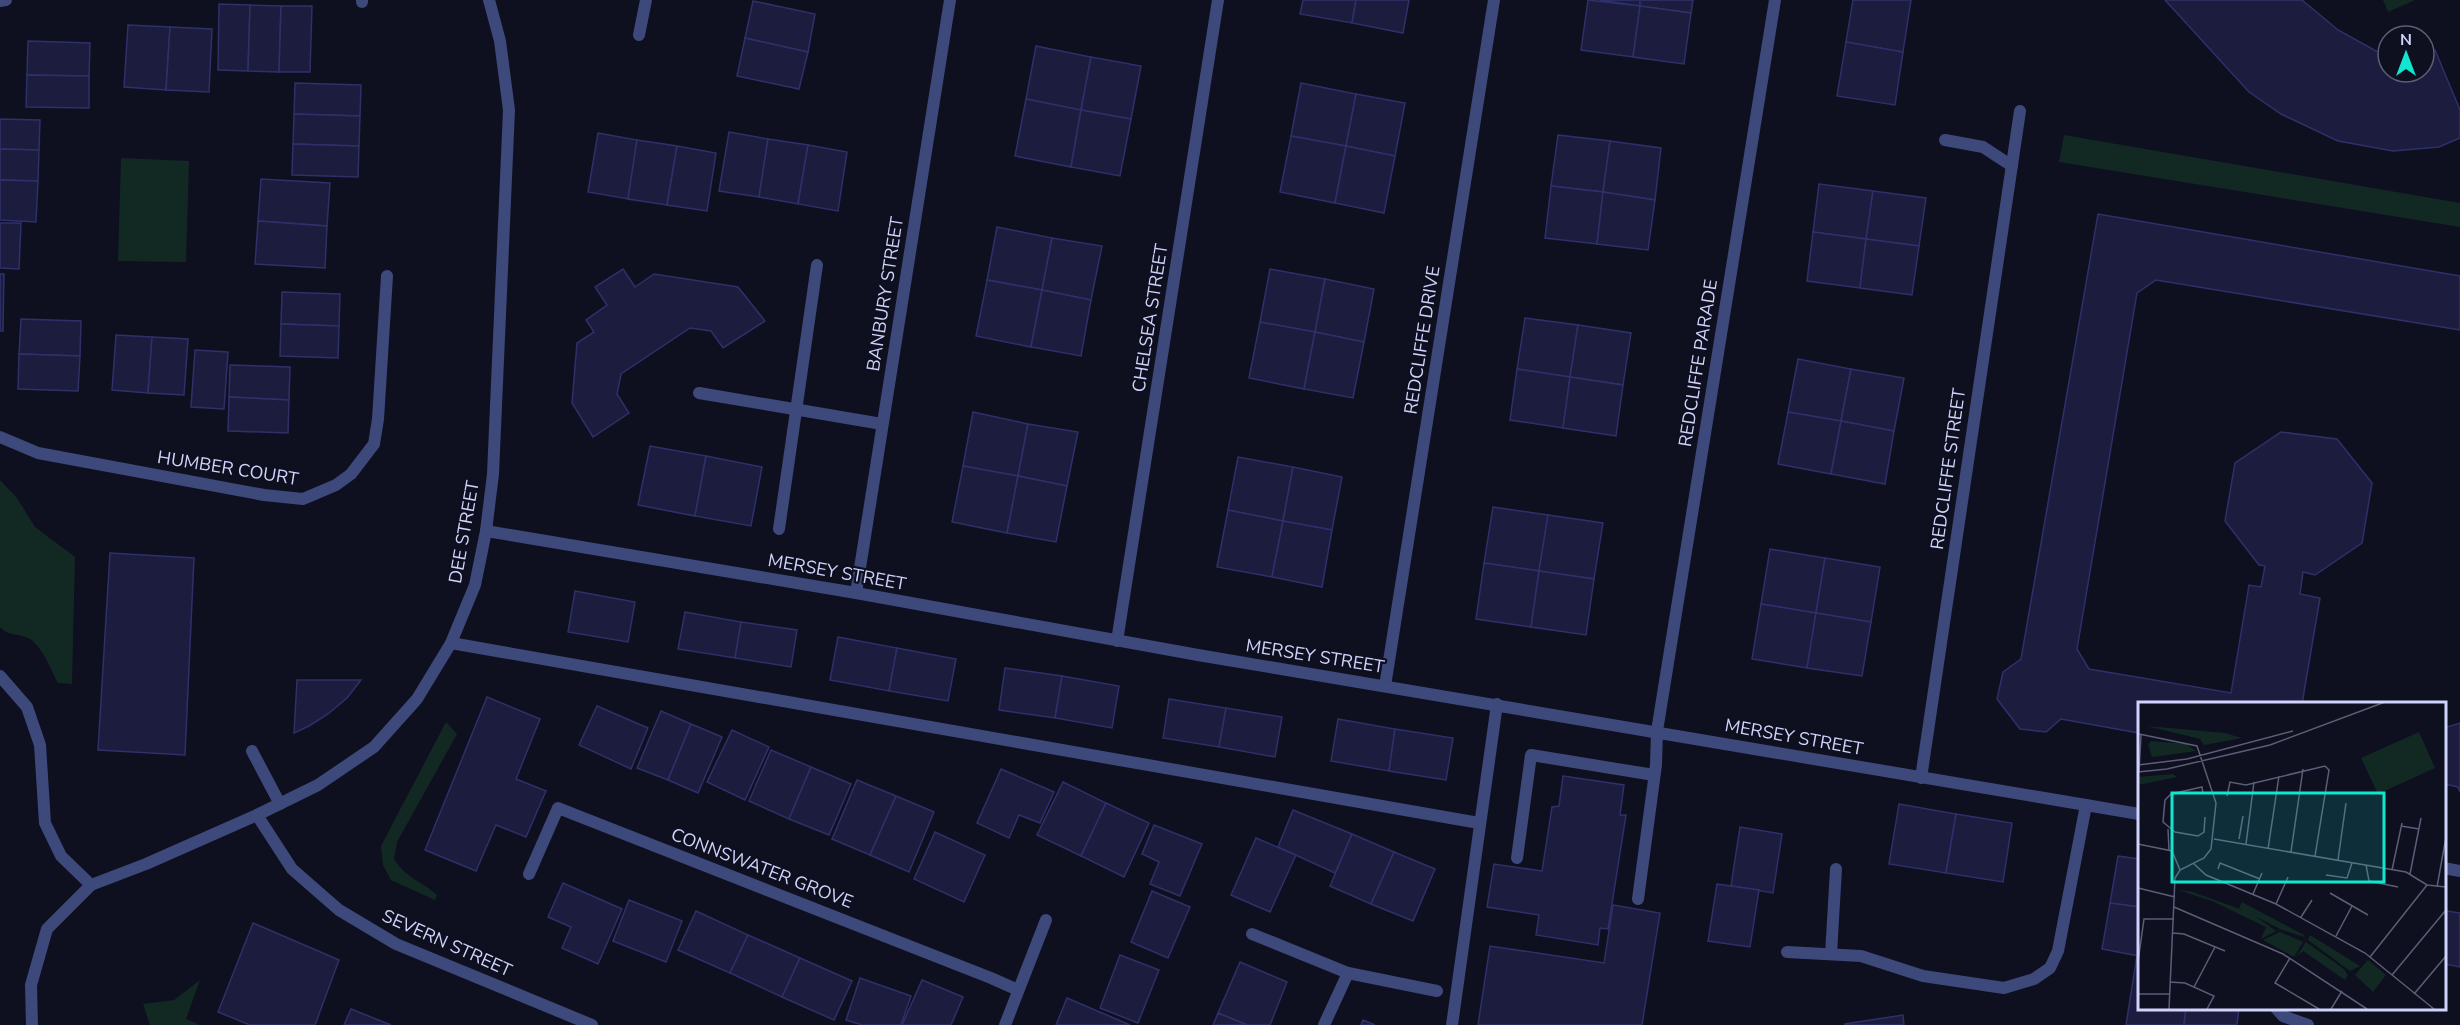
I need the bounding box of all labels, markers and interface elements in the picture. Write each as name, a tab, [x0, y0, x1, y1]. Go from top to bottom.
north arrow	[2376, 24, 2436, 84]
text: N	[2400, 29, 2412, 51]
street label: BANBURY STREET	[861, 215, 909, 373]
street label: CHELSEA STREET	[1126, 242, 1174, 394]
street label: REDCLIFFE DRIVE	[1398, 264, 1446, 416]
street label: REDCLIFFE PARADE	[1673, 278, 1723, 448]
street label: REDCLIFFE STREET	[1925, 387, 1971, 551]
street label: HUMBER COURT	[156, 445, 300, 491]
street label: DEE STREET	[443, 478, 485, 585]
street label: MERSEY STREET	[766, 548, 908, 596]
street label: MERSEY STREET	[1244, 633, 1386, 679]
inset map	[2138, 702, 2445, 1010]
street label: MERSEY STREET	[1723, 713, 1865, 761]
street label: CONNSWATER GROVE	[668, 822, 856, 914]
street label: SEVERN STREET	[378, 904, 516, 982]

